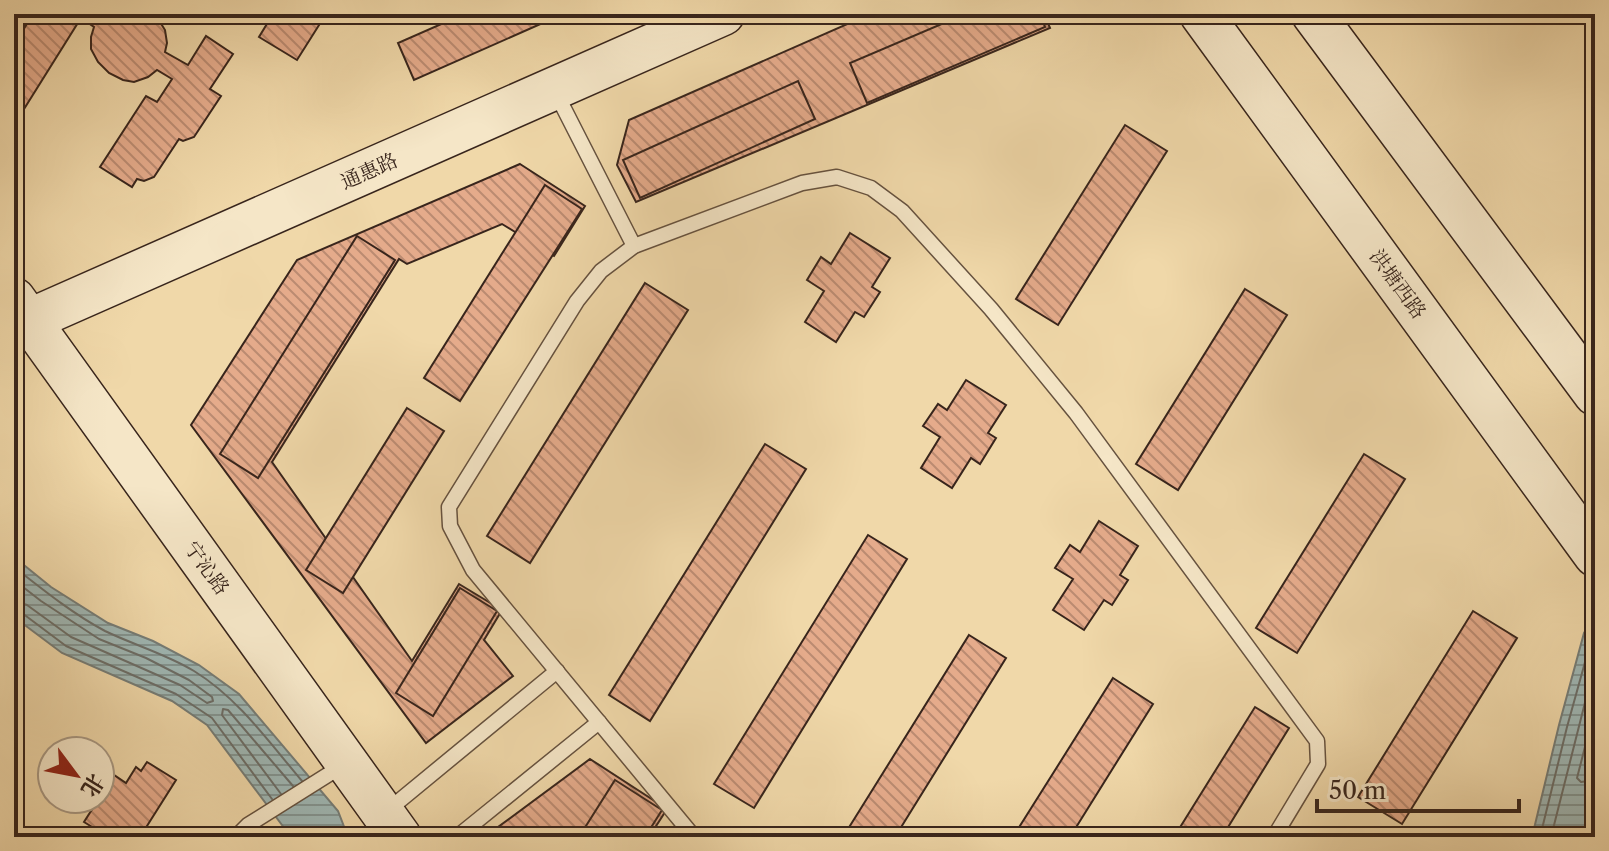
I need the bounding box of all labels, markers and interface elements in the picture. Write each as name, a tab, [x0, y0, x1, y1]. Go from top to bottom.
street label: 通惠路	[337, 148, 401, 194]
street label: 洪塘西路	[1365, 245, 1431, 323]
street label: 宁沁路	[180, 537, 234, 599]
north arrow	[36, 735, 116, 815]
scale bar	[1317, 763, 1519, 813]
text: 北	[75, 769, 110, 802]
text: 50 m	[1329, 776, 1386, 805]

